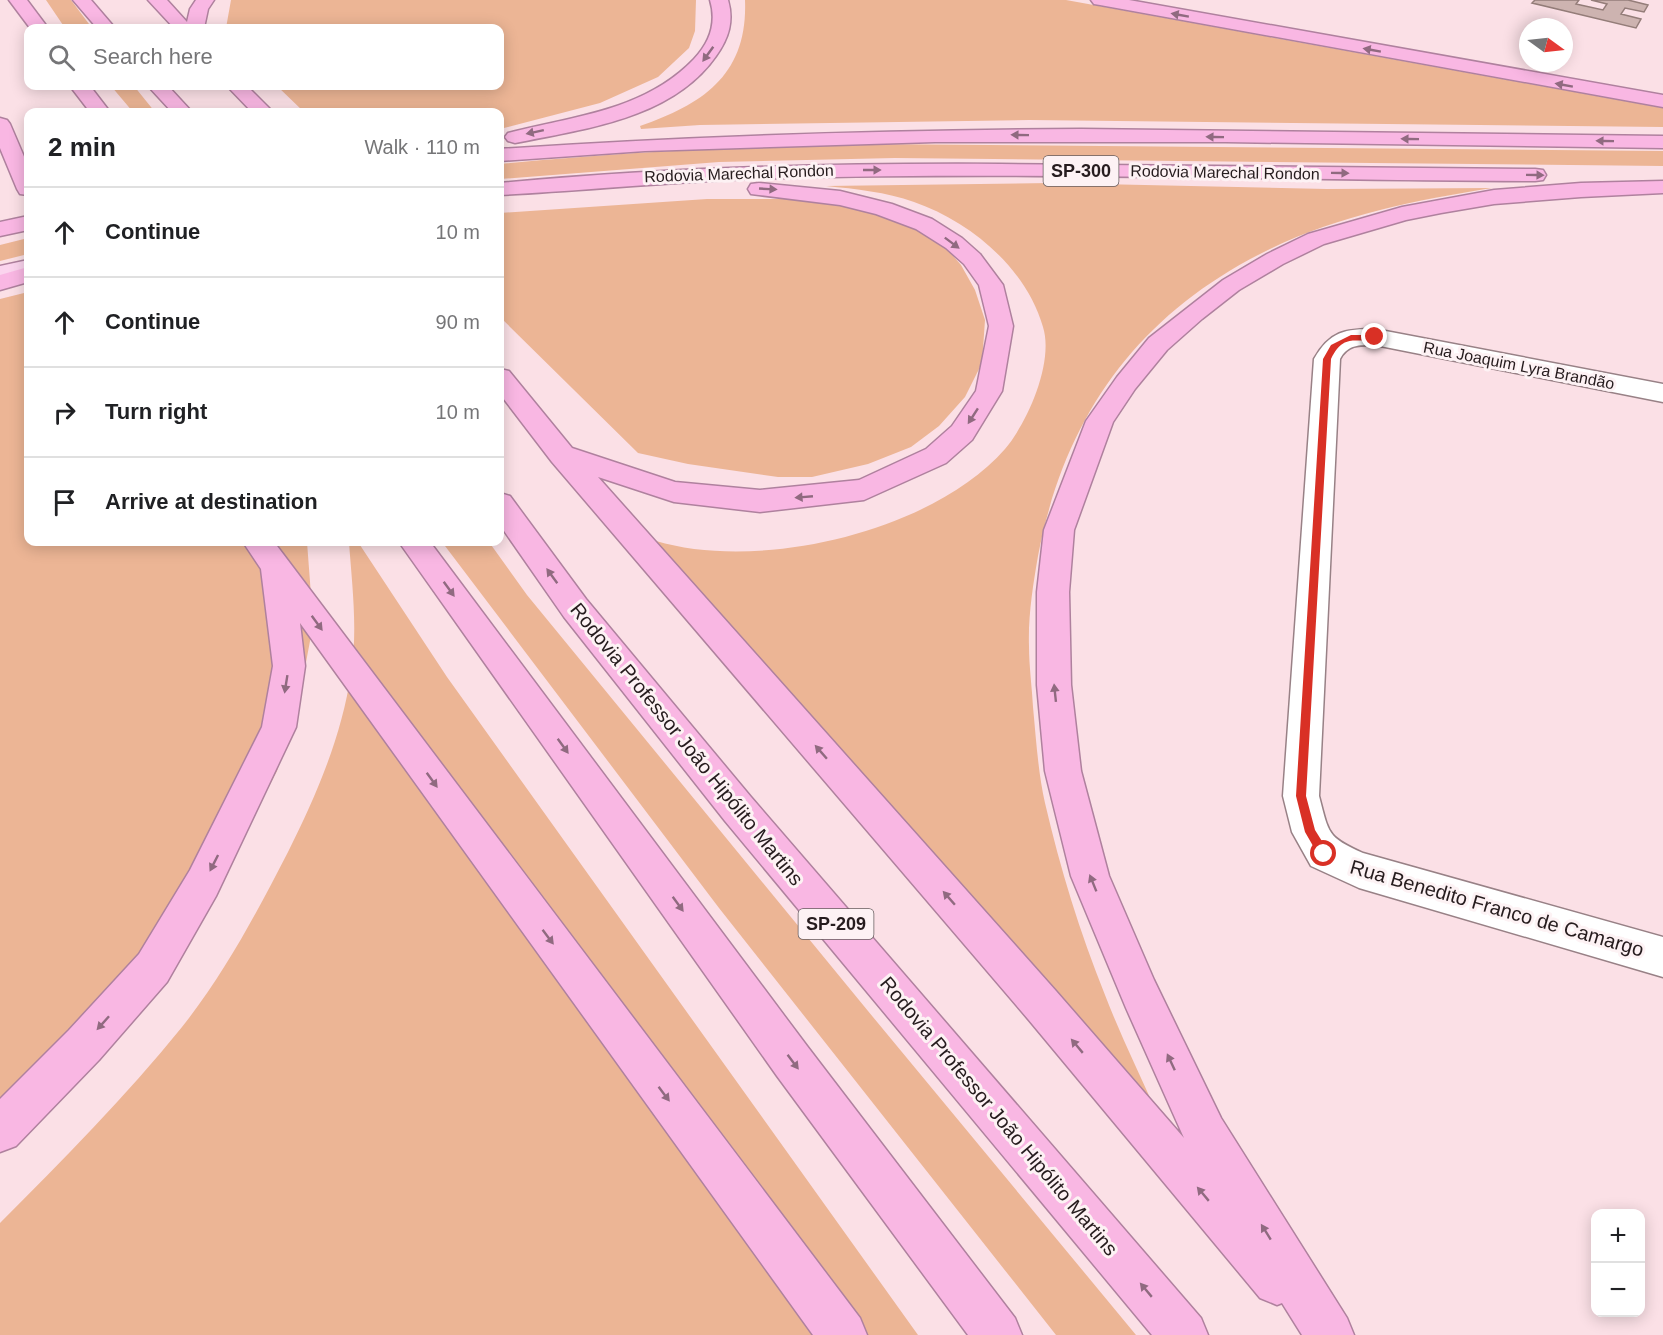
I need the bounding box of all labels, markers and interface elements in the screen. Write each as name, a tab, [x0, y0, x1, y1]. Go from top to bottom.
one-way arrow	[1171, 10, 1190, 19]
north arrow	[1519, 18, 1573, 72]
search box	[24, 24, 504, 90]
icon: search	[45, 41, 78, 74]
text: Search here	[93, 44, 213, 69]
one-way arrow	[1362, 45, 1381, 54]
one-way arrow	[702, 46, 714, 62]
one-way arrow	[1554, 80, 1573, 89]
one-way arrow	[526, 128, 545, 137]
one-way arrow	[1010, 130, 1029, 140]
text: 2 min	[48, 132, 116, 162]
one-way arrow	[1205, 132, 1224, 142]
one-way arrow	[1400, 134, 1419, 144]
text: Walk · 110 m	[364, 136, 480, 158]
one-way arrow	[1595, 137, 1614, 146]
road number: SP-300	[1044, 156, 1118, 186]
street label: Rodovia Marechal Rondon	[644, 162, 834, 185]
street label: Rodovia Marechal Rondon	[1130, 162, 1320, 183]
one-way arrow	[863, 165, 882, 175]
one-way arrow	[1331, 168, 1350, 178]
one-way arrow	[1526, 170, 1545, 180]
one-way arrow	[758, 185, 777, 194]
icon: ahead	[48, 216, 81, 249]
text: Continue	[105, 219, 200, 244]
text: 10 m	[436, 221, 480, 243]
one-way arrow	[944, 237, 960, 249]
icon: ahead	[48, 306, 81, 339]
text: Continue	[105, 309, 200, 334]
text: 90 m	[436, 311, 480, 333]
route end	[1361, 323, 1387, 349]
street label: Rua Joaquim Lyra Brandão	[1422, 339, 1616, 392]
icon: right	[48, 396, 81, 429]
text: Turn right	[105, 399, 207, 424]
text: 10 m	[436, 401, 480, 423]
one-way arrow	[968, 408, 979, 424]
icon: arrive	[48, 486, 81, 519]
text: Arrive at destination	[105, 489, 318, 514]
one-way arrow	[795, 492, 814, 502]
one-way arrow	[546, 568, 558, 583]
one-way arrow	[442, 581, 454, 596]
street label: Rodovia Professor João Hipólito Martins	[566, 598, 808, 890]
one-way arrow	[311, 614, 323, 630]
one-way arrow	[281, 674, 290, 693]
one-way arrow	[1050, 683, 1060, 702]
one-way arrow	[557, 738, 569, 754]
one-way arrow	[814, 744, 828, 759]
one-way arrow	[426, 771, 438, 787]
route start	[1310, 840, 1336, 866]
one-way arrow	[209, 855, 218, 872]
street label: Rua Benedito Franco de Camargo	[1348, 855, 1646, 961]
one-way arrow	[1088, 874, 1098, 892]
one-way arrow	[943, 891, 956, 906]
one-way arrow	[672, 896, 684, 912]
road number: SP-209	[798, 909, 874, 939]
one-way arrow	[542, 928, 554, 944]
street label: Rodovia Professor João Hipólito Martins	[876, 972, 1122, 1260]
one-way arrow	[97, 1015, 110, 1030]
one-way arrow	[1071, 1039, 1084, 1054]
one-way arrow	[787, 1053, 799, 1069]
one-way arrow	[1166, 1053, 1176, 1071]
one-way arrow	[658, 1085, 670, 1101]
one-way arrow	[1197, 1186, 1210, 1202]
map controls	[1591, 1209, 1645, 1317]
button: +	[1591, 1209, 1645, 1263]
one-way arrow	[1260, 1224, 1271, 1240]
button: −	[1591, 1263, 1645, 1317]
one-way arrow	[1140, 1282, 1153, 1298]

